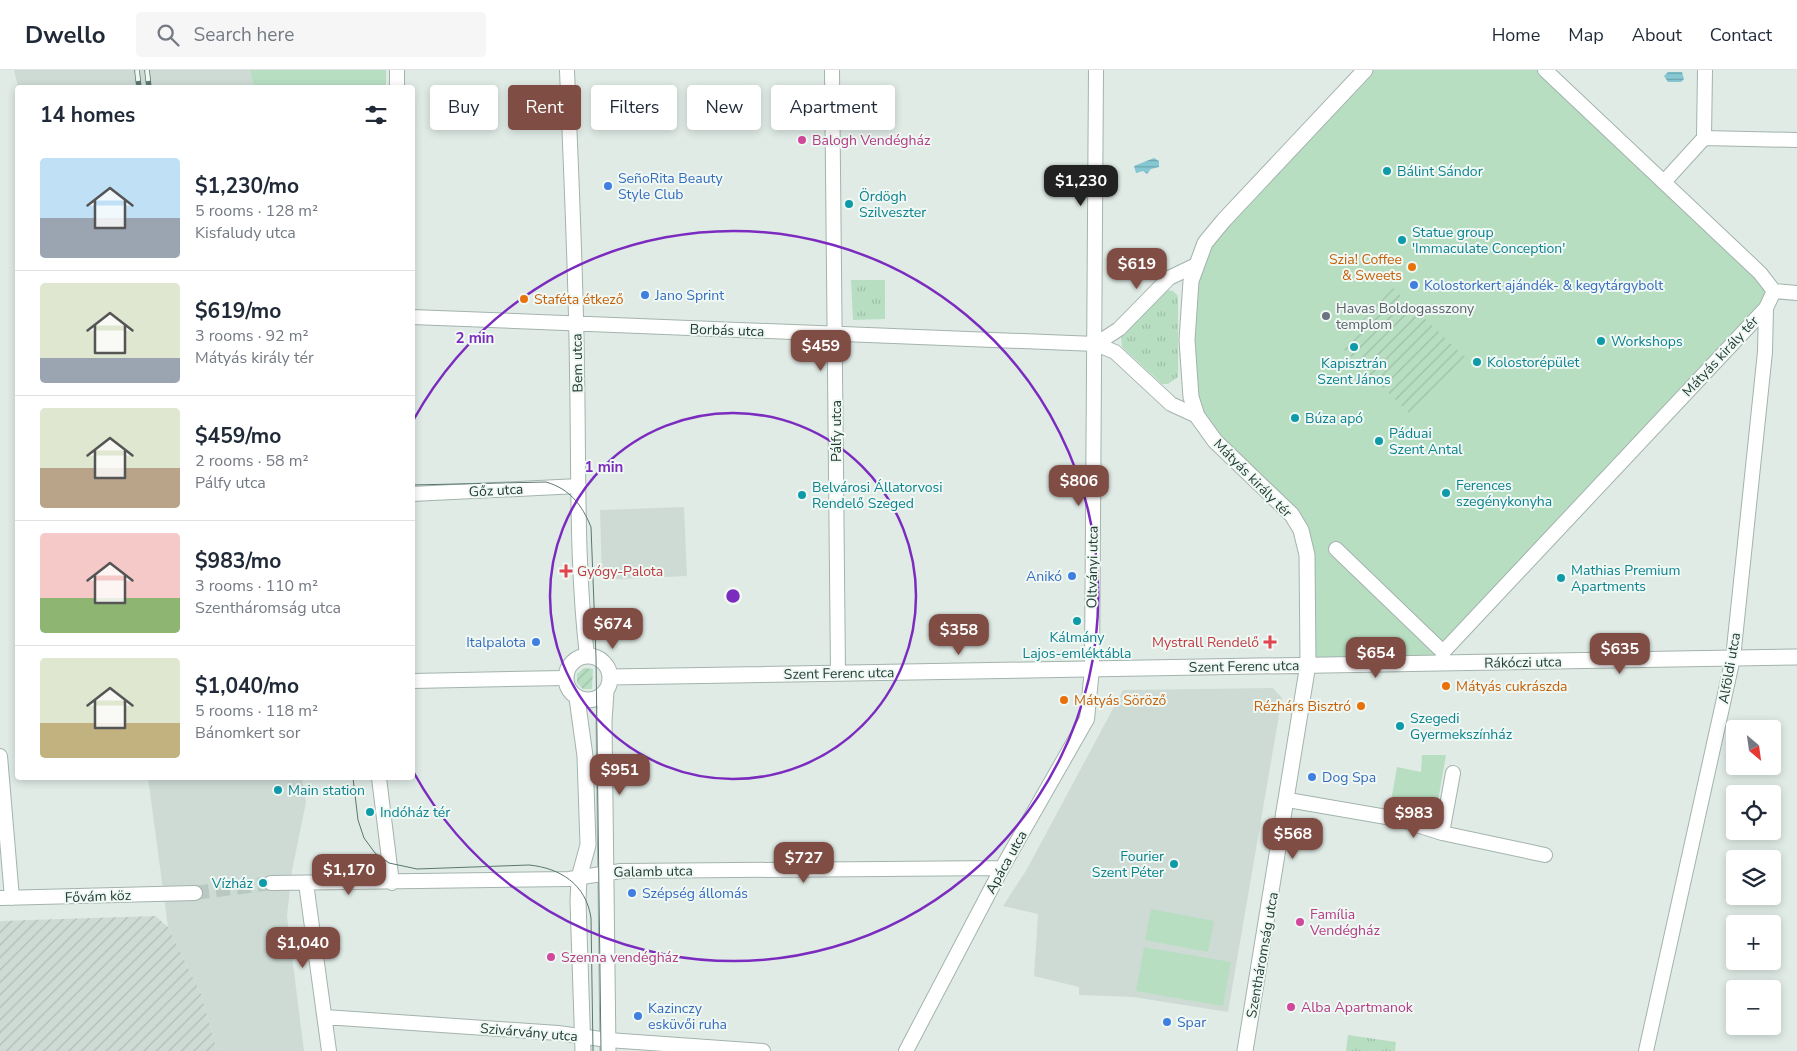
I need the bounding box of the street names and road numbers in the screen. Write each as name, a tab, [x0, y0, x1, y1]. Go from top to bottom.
street label: Mátyás király tér	[1678, 312, 1763, 401]
street label: Borbás utca	[689, 320, 765, 341]
street label: Bem utca	[567, 333, 588, 393]
street label: Pálfy utca	[827, 400, 846, 462]
street label: Mátyás király tér	[1209, 435, 1296, 522]
street label: Gőz utca	[468, 480, 524, 501]
street label: Oltványi utca	[1082, 525, 1103, 609]
street label: Alföldi utca	[1714, 631, 1745, 705]
street label: Rákóczi utca	[1484, 652, 1562, 673]
street label: Szent Ferenc utca	[1189, 656, 1299, 677]
street label: Szent Ferenc utca	[784, 663, 894, 684]
street label: Apáca utca	[981, 827, 1032, 897]
street label: Galamb utca	[613, 861, 693, 882]
street label: Fővám köz	[65, 886, 132, 907]
street label: Szentháromság utca	[1242, 891, 1283, 1020]
street label: Szivárvány utca	[479, 1019, 579, 1046]

